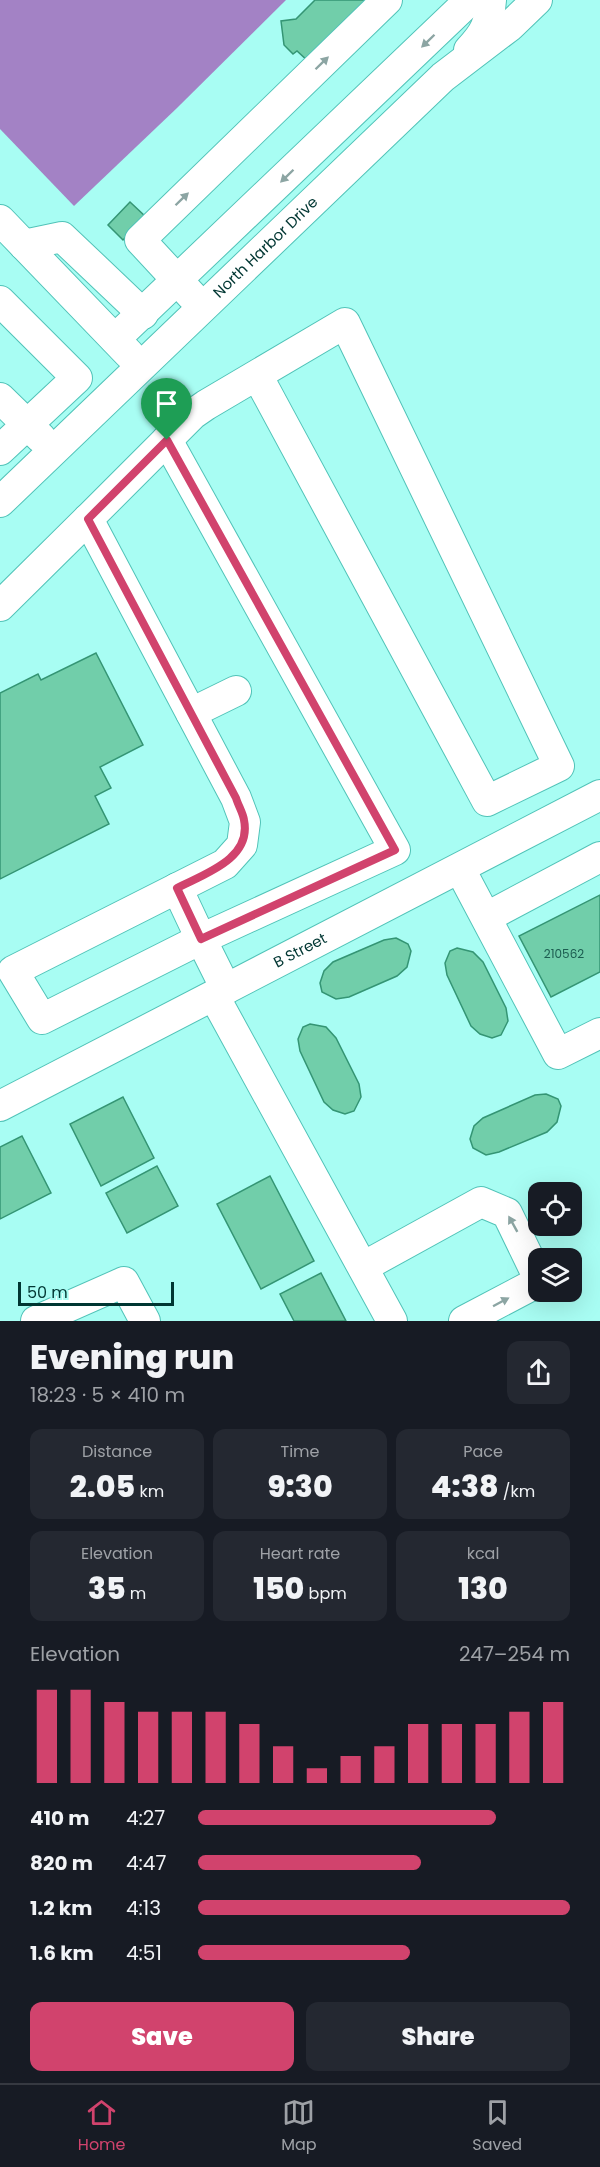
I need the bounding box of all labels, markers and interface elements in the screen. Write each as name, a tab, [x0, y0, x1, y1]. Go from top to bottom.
one-way arrow	[421, 33, 435, 47]
one-way arrow	[314, 57, 328, 71]
one-way arrow	[281, 168, 295, 182]
street label: North Harbor Drive	[208, 192, 322, 302]
one-way arrow	[175, 193, 189, 207]
pin	[141, 378, 192, 440]
icon: arrive	[150, 387, 183, 420]
street label: B Street	[270, 928, 330, 972]
house number: 210562	[544, 945, 584, 962]
map controls	[528, 1182, 582, 1302]
button: locate	[528, 1182, 582, 1236]
one-way arrow	[508, 1215, 518, 1232]
button: layers	[528, 1248, 582, 1302]
scale bar	[18, 1279, 174, 1306]
text: 50 m	[27, 1281, 68, 1304]
one-way arrow	[493, 1297, 510, 1306]
text: Evening run	[30, 1334, 234, 1381]
button: share	[507, 1341, 570, 1404]
text: 18:23 · 5 × 410 m	[30, 1381, 185, 1409]
text: Distance	[82, 1440, 152, 1463]
text: Time	[281, 1440, 320, 1463]
text: Pace	[463, 1440, 503, 1463]
text: 2.05	[70, 1465, 135, 1508]
text: 9:30	[267, 1465, 333, 1508]
text: 4:38	[431, 1465, 499, 1508]
text: km	[135, 1480, 164, 1503]
text: /km	[499, 1480, 535, 1503]
text: Elevation	[81, 1542, 153, 1565]
text: Heart rate	[260, 1542, 340, 1565]
text: kcal	[467, 1542, 499, 1565]
text: 35	[88, 1567, 126, 1610]
text: 150	[253, 1567, 304, 1610]
text: 130	[458, 1567, 508, 1610]
text: m	[126, 1582, 146, 1605]
text: bpm	[304, 1582, 347, 1605]
text: Elevation	[30, 1640, 120, 1668]
text: 247–254 m	[459, 1640, 570, 1668]
text: 410 m	[30, 1804, 90, 1832]
text: 4:27	[126, 1804, 165, 1832]
text: 820 m	[30, 1849, 93, 1877]
text: 4:47	[126, 1849, 166, 1877]
text: 1.2 km	[30, 1894, 92, 1922]
text: 4:13	[126, 1894, 161, 1922]
text: 1.6 km	[30, 1939, 94, 1967]
text: 4:51	[126, 1939, 162, 1967]
button: Save	[30, 2002, 294, 2071]
button: Share	[306, 2002, 570, 2071]
tab: Home	[78, 2096, 126, 2157]
tab: Map	[281, 2096, 317, 2157]
tab: Saved	[472, 2096, 522, 2157]

